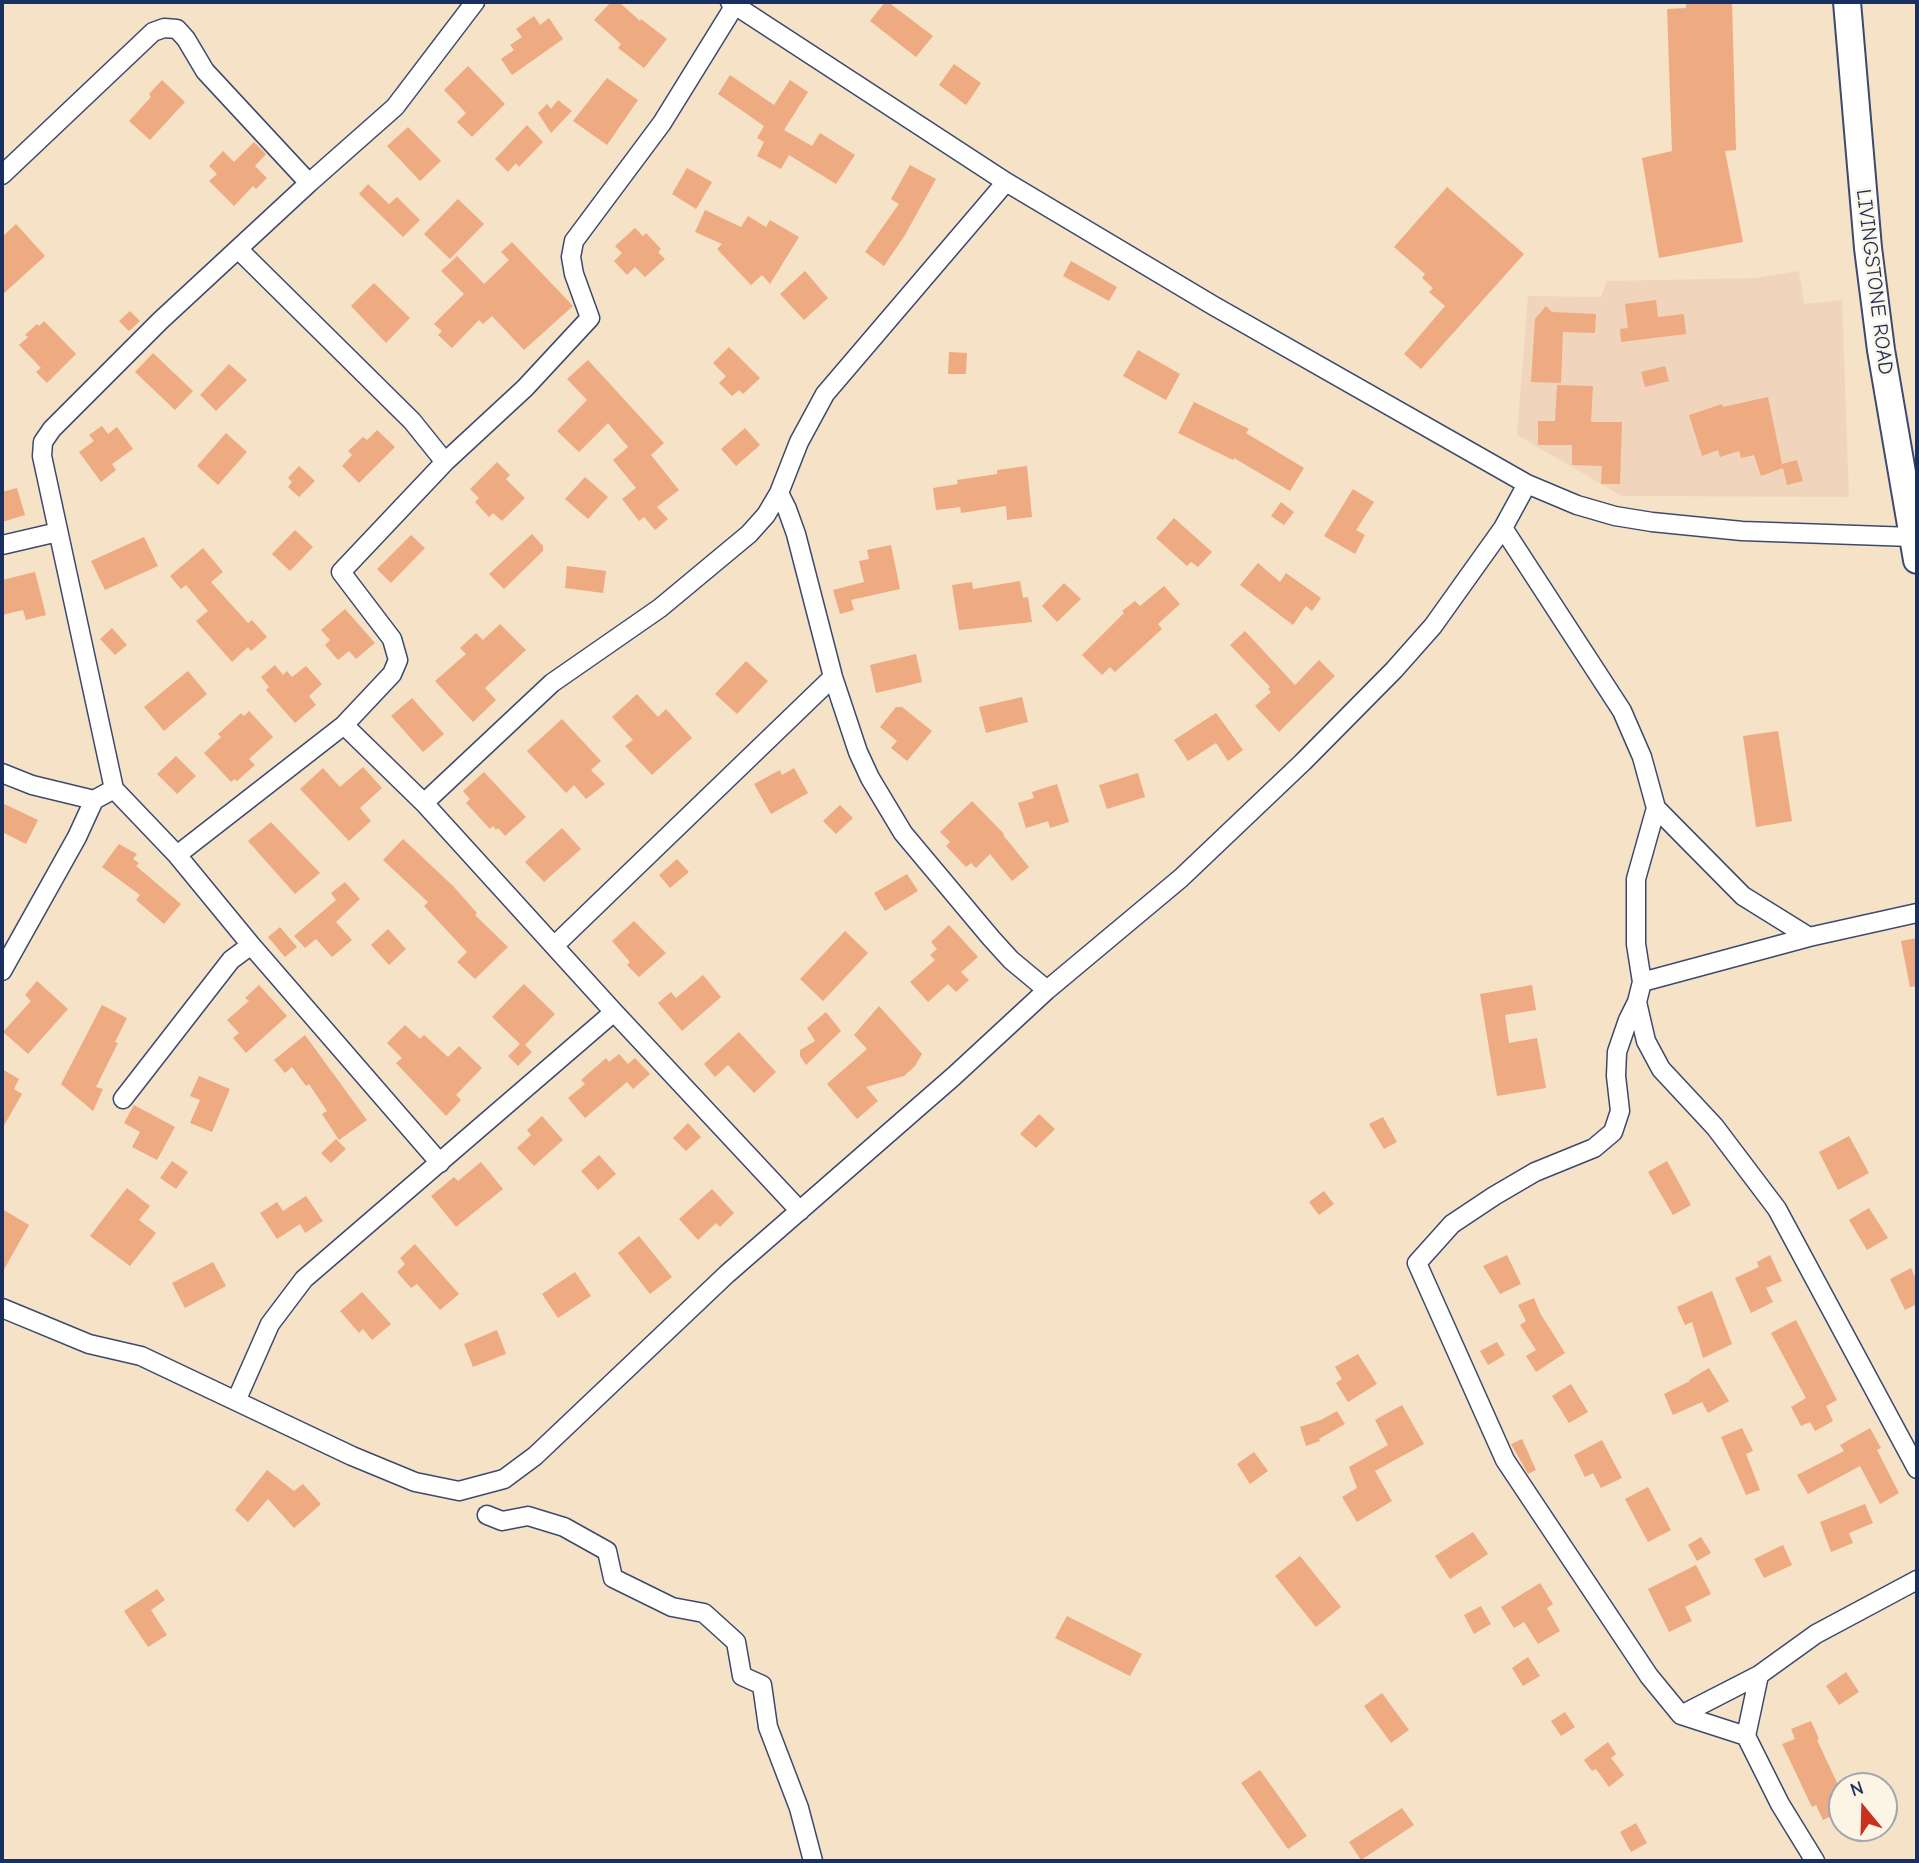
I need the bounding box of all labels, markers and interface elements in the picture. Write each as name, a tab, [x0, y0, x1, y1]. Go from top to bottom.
street label: LIVINGSTONE ROAD	[1850, 188, 1898, 376]
north arrow	[1828, 1772, 1898, 1842]
text: N	[1847, 1777, 1866, 1801]

